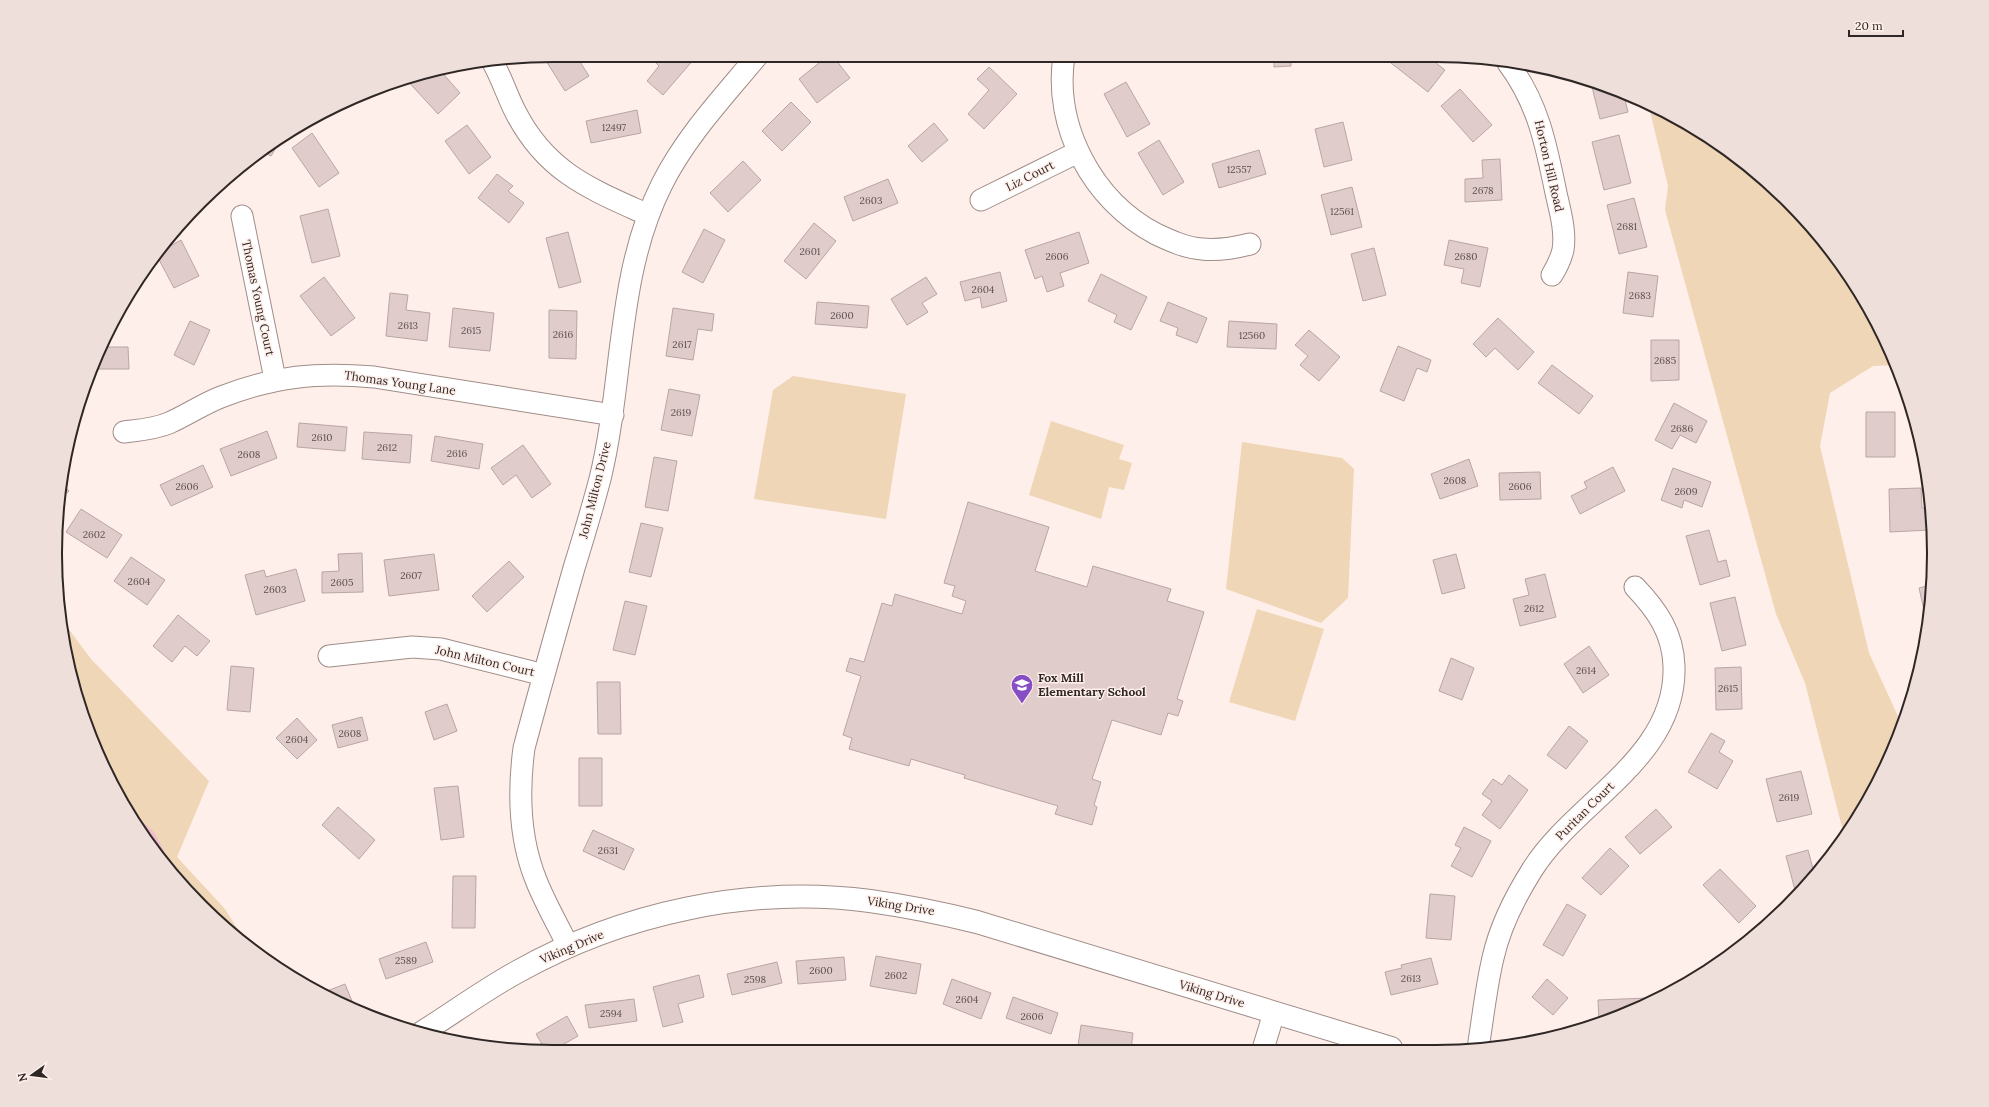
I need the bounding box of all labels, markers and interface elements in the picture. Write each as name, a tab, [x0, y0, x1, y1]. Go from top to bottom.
scale bar	[1849, 12, 1903, 38]
text: 20 m	[1855, 18, 1883, 33]
street label: Horton Hill Road	[1532, 119, 1567, 213]
house number: 12497	[602, 121, 627, 134]
street label: Liz Court	[1003, 157, 1057, 194]
house number: 12557	[1227, 163, 1252, 176]
house number: 2678	[1472, 184, 1494, 197]
house number: 2603	[860, 194, 883, 207]
house number: 12561	[1330, 205, 1354, 218]
house number: 2681	[1617, 220, 1638, 233]
street label: Thomas Young Court	[239, 239, 278, 358]
house number: 2601	[800, 245, 821, 258]
house number: 2606	[1045, 250, 1069, 263]
house number: 2680	[1455, 250, 1477, 263]
house number: 2604	[972, 283, 995, 296]
house number: 2683	[1629, 289, 1652, 302]
house number: 2600	[830, 309, 854, 322]
house number: 2613	[398, 319, 419, 332]
house number: 2615	[461, 324, 481, 337]
house number: 2616	[553, 328, 574, 341]
house number: 12560	[1239, 329, 1265, 342]
house number: 2617	[672, 338, 692, 351]
house number: 2685	[1654, 354, 1676, 367]
street label: Thomas Young Lane	[343, 367, 457, 398]
house number: 2619	[671, 406, 692, 419]
house number: 2686	[1671, 422, 1693, 435]
house number: 2610	[312, 431, 333, 444]
street label: John Milton Drive	[575, 440, 614, 541]
house number: 2612	[377, 441, 397, 454]
house number: 2616	[447, 447, 468, 460]
house number: 2608	[238, 448, 261, 461]
house number: 2608	[1444, 474, 1467, 487]
house number: 2606	[175, 480, 199, 493]
house number: 2606	[1508, 480, 1532, 493]
house number: 2609	[1674, 485, 1698, 498]
house number: 2602	[83, 528, 105, 541]
house number: 2607	[400, 569, 422, 582]
house number: 2604	[128, 575, 151, 588]
house number: 2605	[331, 576, 353, 589]
house number: 2603	[264, 583, 287, 596]
house number: 2612	[1524, 602, 1544, 615]
street label: John Milton Court	[433, 642, 537, 679]
house number: 2614	[1576, 664, 1597, 677]
place label: Fox Mill Elementary School	[1038, 670, 1146, 699]
school or university icon: Fox Mill Elementary School	[1009, 672, 1035, 705]
house number: 2615	[1718, 682, 1738, 695]
house number: 2608	[339, 727, 362, 740]
house number: 2604	[286, 733, 309, 746]
street label: Puritan Court	[1552, 778, 1617, 843]
house number: 2619	[1779, 791, 1800, 804]
house number: 2631	[598, 844, 619, 857]
street label: Viking Drive	[865, 893, 936, 918]
street label: Viking Drive	[537, 926, 606, 967]
house number: 2589	[395, 954, 417, 967]
house number: 2600	[809, 964, 833, 977]
house number: 2602	[885, 969, 907, 982]
house number: 2613	[1401, 972, 1422, 985]
house number: 2598	[744, 973, 766, 986]
street label: Viking Drive	[1177, 976, 1247, 1011]
house number: 2604	[956, 993, 979, 1006]
house number: 2594	[600, 1007, 623, 1020]
house number: 2606	[1020, 1010, 1044, 1023]
north arrow	[12, 1055, 52, 1095]
text: N	[14, 1071, 30, 1083]

